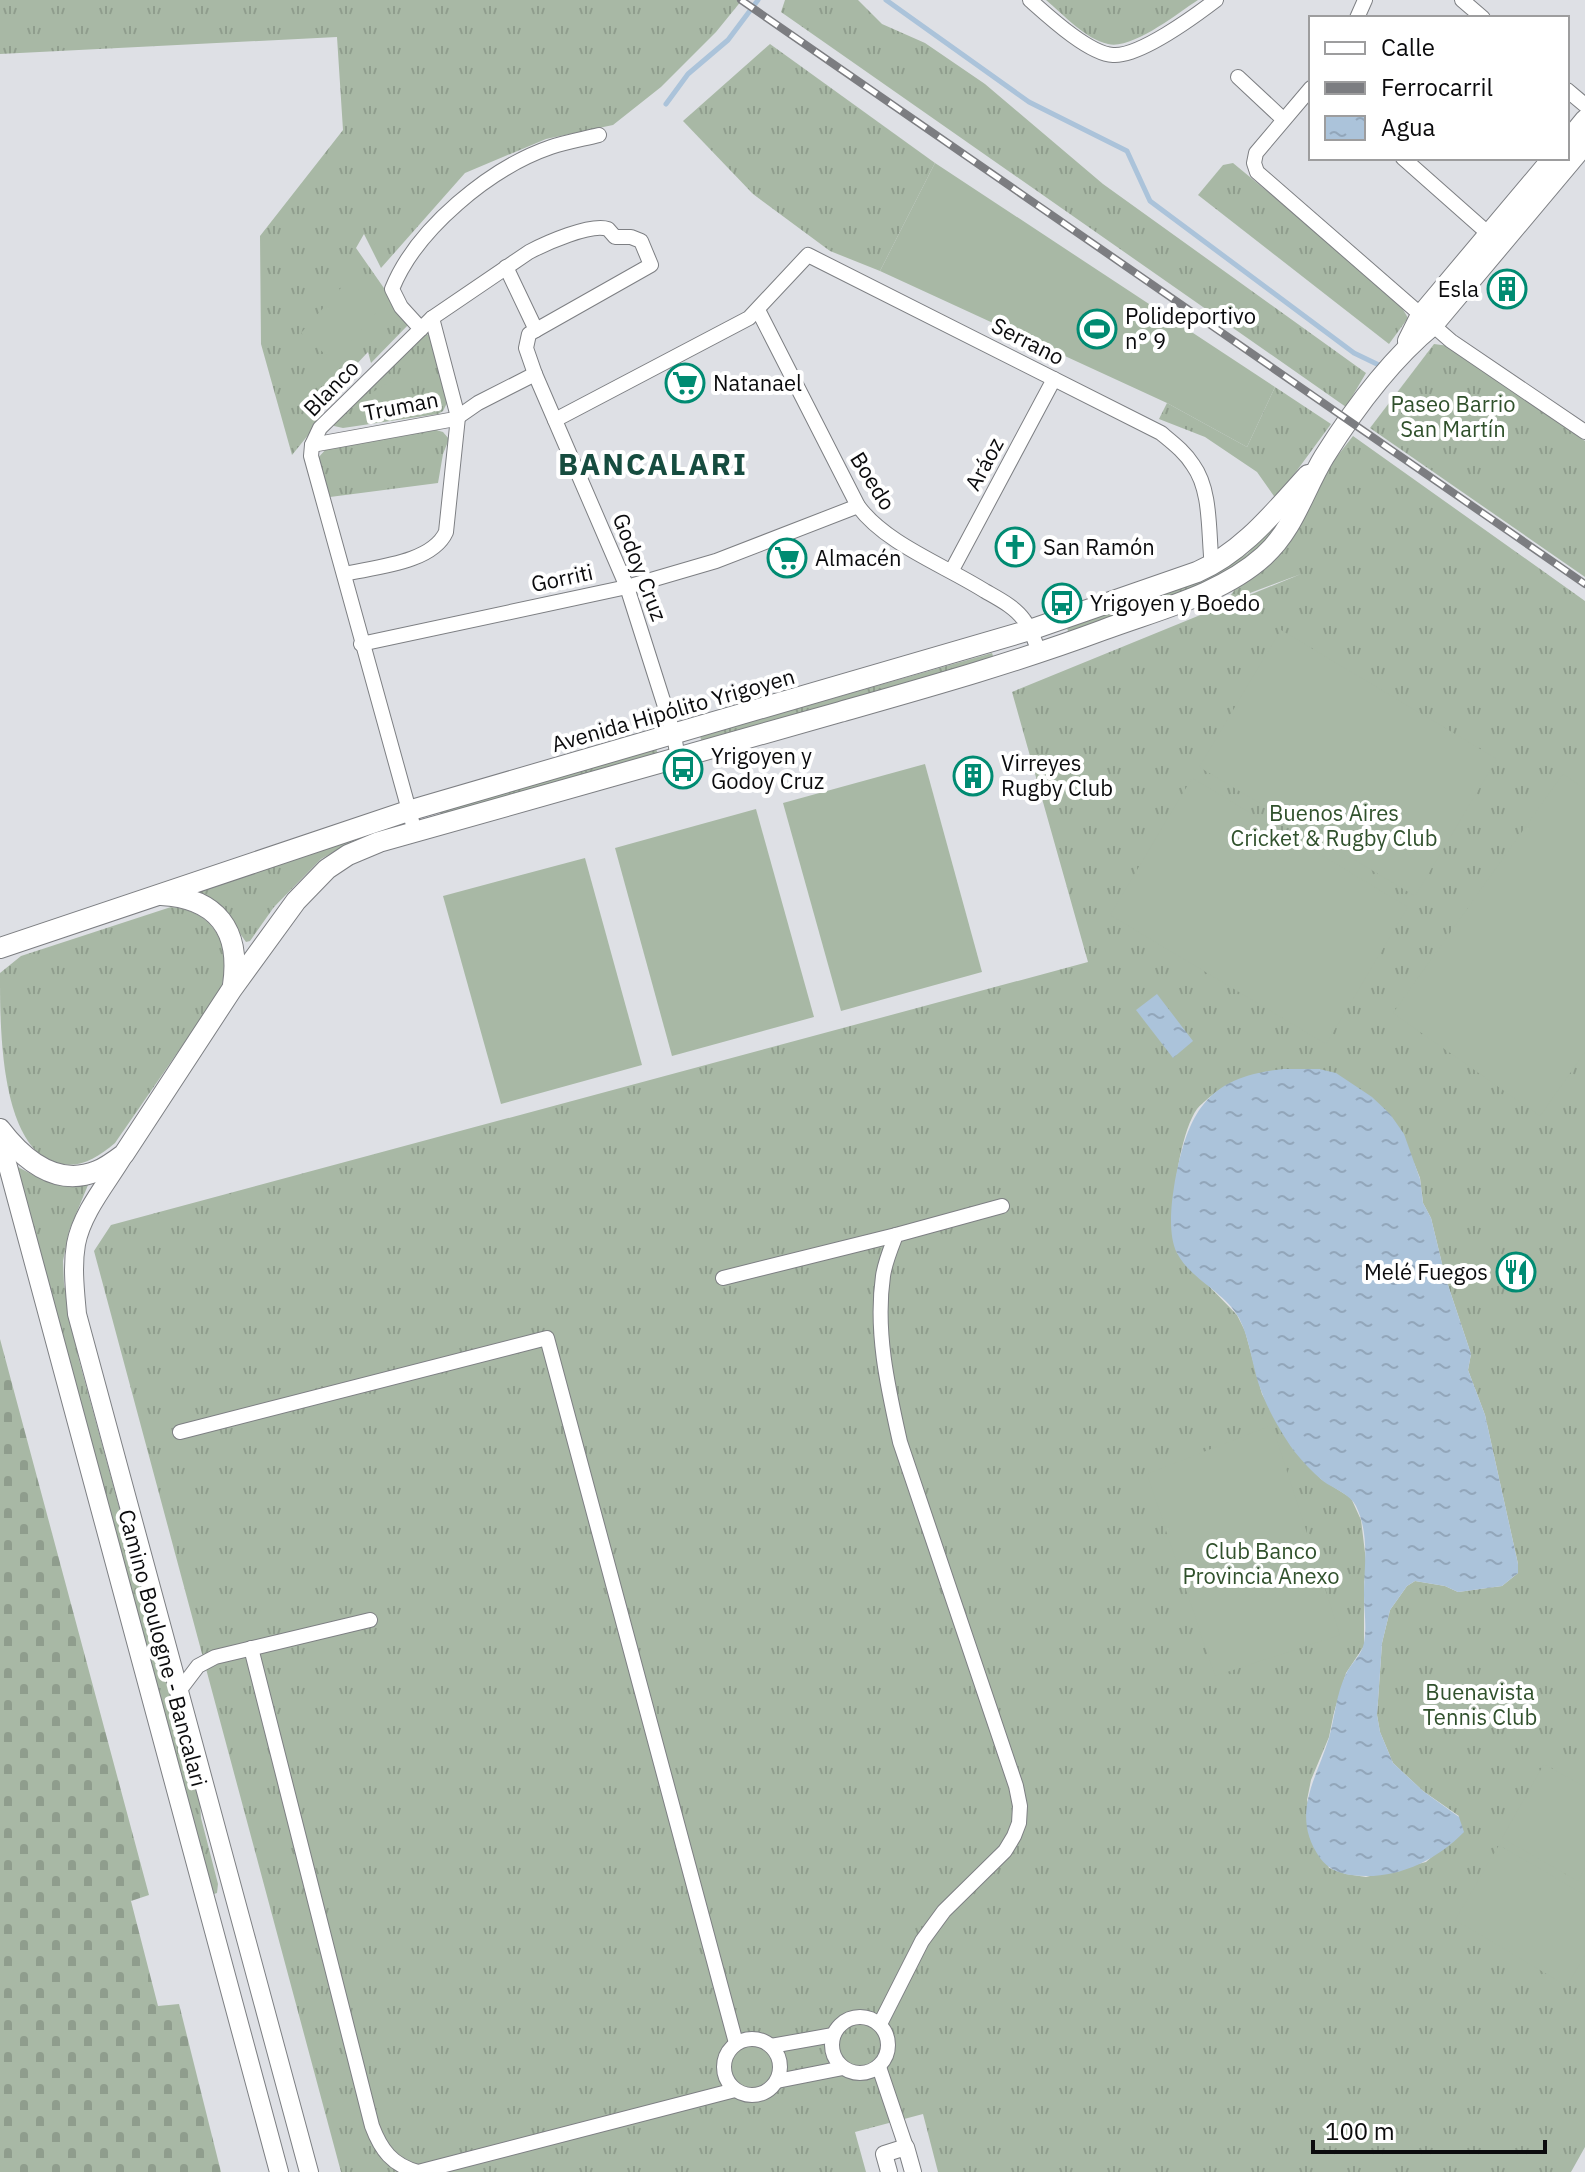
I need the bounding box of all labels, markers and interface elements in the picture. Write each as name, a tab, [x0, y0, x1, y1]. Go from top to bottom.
legend	[1309, 16, 1569, 160]
text: Calle	[1381, 31, 1435, 63]
text: Ferrocarril	[1381, 71, 1493, 103]
text: Agua	[1381, 111, 1436, 143]
building icon: Esla	[1486, 268, 1528, 310]
place label: Esla	[1438, 274, 1479, 303]
place label: Polideportivo n° 9	[1125, 301, 1256, 355]
sports icon: Polideportivo n° 9	[1076, 308, 1118, 350]
street label: Serrano	[987, 310, 1069, 371]
street label: Blanco	[297, 353, 365, 422]
supermarket icon: Natanael	[664, 362, 706, 404]
place label: Natanael	[713, 368, 802, 397]
street label: Truman	[361, 384, 441, 427]
park label: Paseo Barrio San Martín	[1390, 389, 1516, 443]
street label: Aráoz	[958, 432, 1010, 495]
district label: BANCALARI	[558, 444, 748, 483]
street label: Boedo	[844, 446, 903, 515]
street label: Godoy Cruz	[607, 509, 674, 625]
church icon: San Ramón	[994, 526, 1036, 568]
place label: San Ramón	[1043, 532, 1155, 561]
supermarket icon: Almacén	[766, 537, 808, 579]
place label: Almacén	[815, 543, 902, 572]
street label: Gorriti	[528, 557, 595, 598]
bus stop icon: Yrigoyen y Boedo	[1041, 582, 1083, 624]
place label: Yrigoyen y Boedo	[1090, 588, 1260, 617]
street label: Avenida Hipólito Yrigoyen	[548, 661, 798, 758]
place label: Yrigoyen y Godoy Cruz	[711, 741, 824, 795]
bus stop icon: Yrigoyen y Godoy Cruz	[662, 748, 704, 790]
place label: Virreyes Rugby Club	[1001, 748, 1113, 802]
building icon: Virreyes Rugby Club	[952, 755, 994, 797]
park label: Buenos Aires Cricket & Rugby Club	[1231, 798, 1437, 852]
restaurant icon: Melé Fuegos	[1495, 1251, 1537, 1293]
place label: Melé Fuegos	[1364, 1257, 1488, 1286]
street label: Camino Boulogne - Bancalari	[113, 1506, 214, 1790]
park label: Club Banco Provincia Anexo	[1182, 1536, 1340, 1590]
park label: Buenavista Tennis Club	[1423, 1677, 1537, 1731]
scale bar	[1313, 2104, 1545, 2154]
text: 100 m	[1325, 2115, 1395, 2147]

